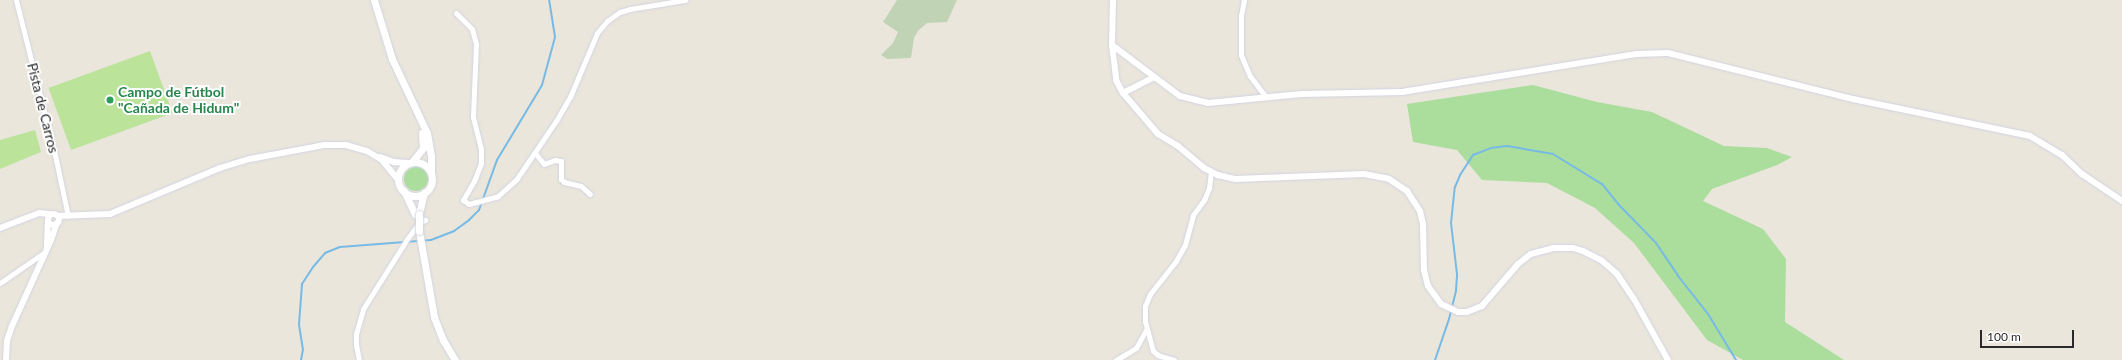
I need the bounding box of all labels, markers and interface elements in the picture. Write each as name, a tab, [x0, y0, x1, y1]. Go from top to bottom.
street label: Pista de Carros	[24, 61, 62, 155]
place label: Campo de Fútbol "Cañada de Hidum"	[118, 84, 239, 116]
marker: Campo de Fútbol "Cañada de Hidum"	[105, 95, 115, 105]
scale bar	[1982, 322, 2076, 348]
text: 100 m	[1987, 329, 2021, 344]

